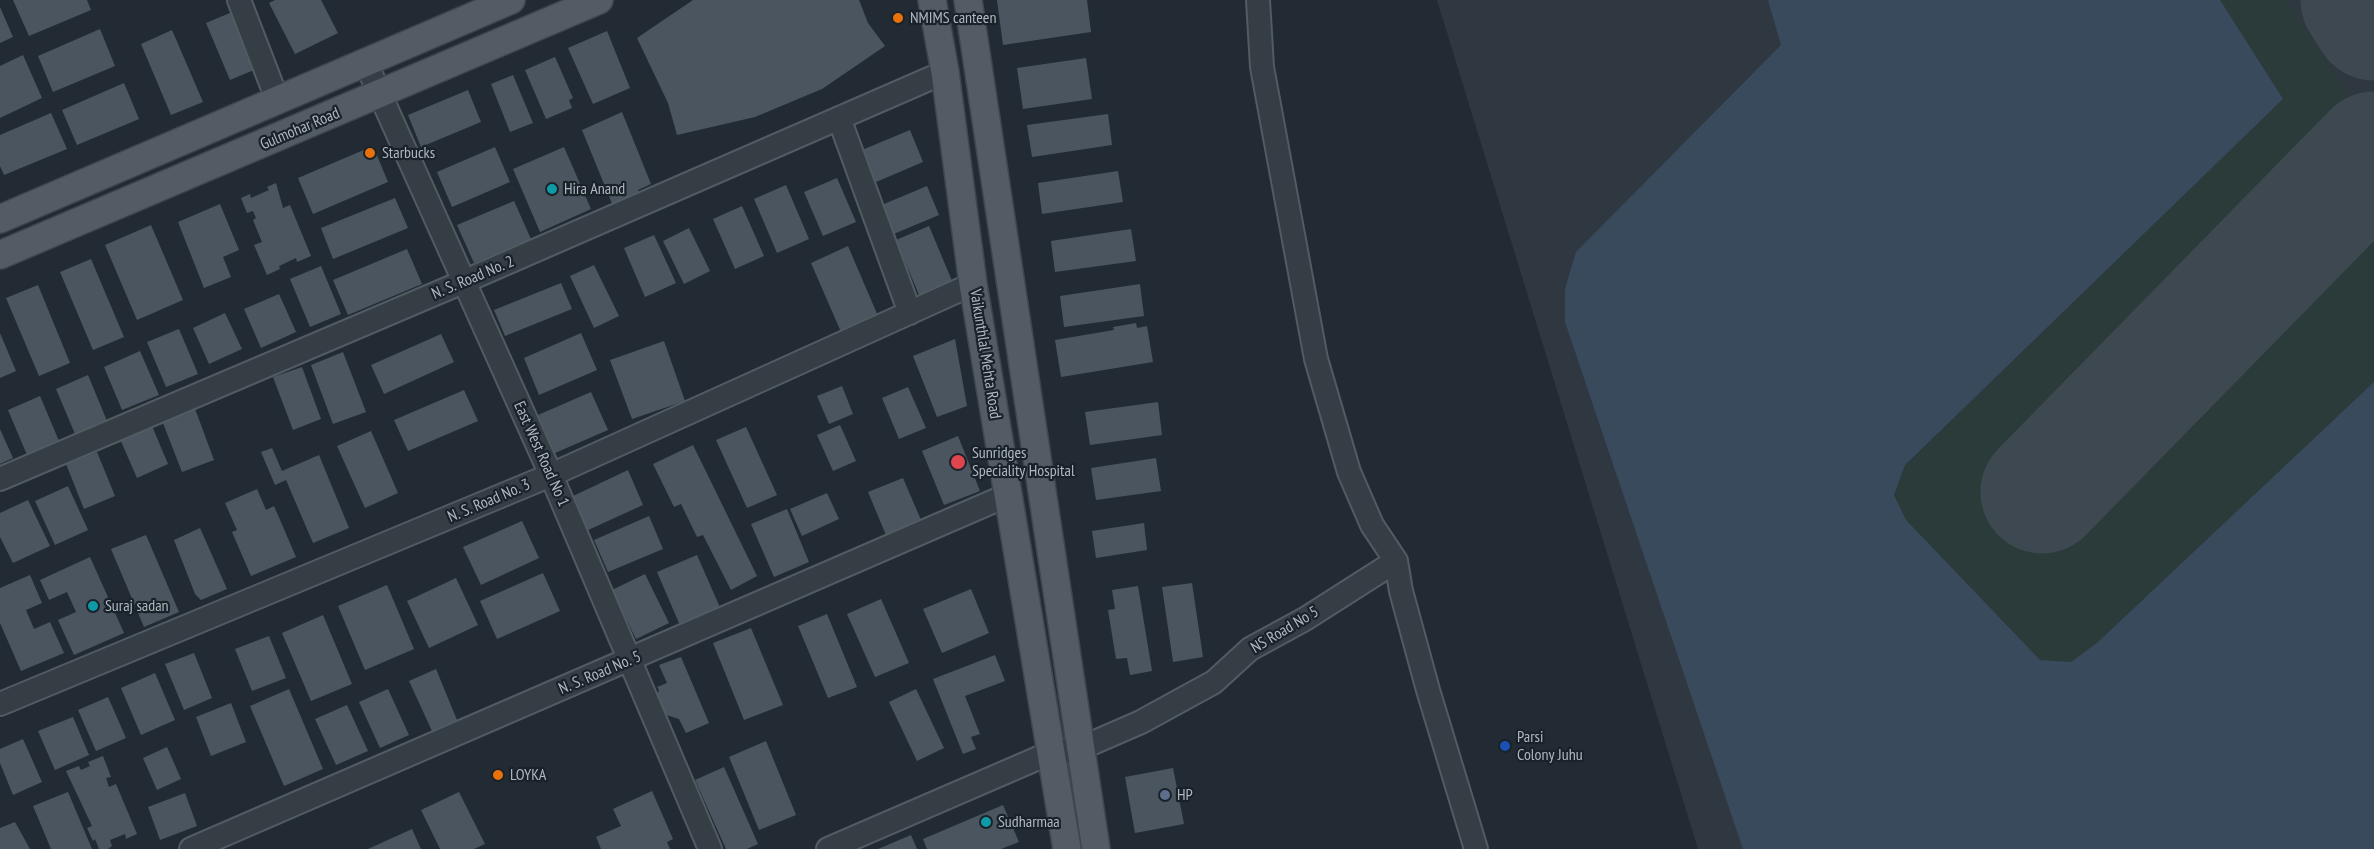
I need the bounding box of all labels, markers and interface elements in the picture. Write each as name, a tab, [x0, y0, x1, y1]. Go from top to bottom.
place label: NMIMS canteen	[910, 8, 996, 28]
marker: NMIMS canteen	[891, 11, 905, 25]
street label: Gulmohar Road	[257, 104, 343, 154]
place label: Starbucks	[382, 143, 435, 163]
marker: Starbucks	[363, 146, 377, 160]
place label: Hira Anand	[564, 179, 625, 199]
marker: Hira Anand	[545, 182, 559, 196]
street label: N. S. Road No. 2	[429, 252, 517, 304]
street label: Vaikunthlal Mehta Road	[965, 288, 1005, 420]
street label: East West Road No 1	[509, 398, 573, 510]
place label: Sunridges Speciality Hospital	[972, 443, 1075, 481]
marker: Sunridges Speciality Hospital	[949, 453, 967, 471]
street label: N. S. Road No. 3	[445, 475, 533, 527]
place label: Suraj sadan	[105, 596, 169, 616]
marker: Suraj sadan	[86, 599, 100, 613]
street label: NS Road No 5	[1248, 602, 1322, 658]
street label: N. S. Road No. 5	[556, 647, 644, 699]
place label: Parsi Colony Juhu	[1517, 727, 1583, 765]
marker: Parsi Colony Juhu	[1498, 739, 1512, 753]
place label: LOYKA	[510, 765, 546, 785]
marker: LOYKA	[491, 768, 505, 782]
place label: HP	[1177, 785, 1193, 805]
marker: HP	[1158, 788, 1172, 802]
place label: Sudharmaa	[998, 812, 1060, 832]
marker: Sudharmaa	[979, 815, 993, 829]

